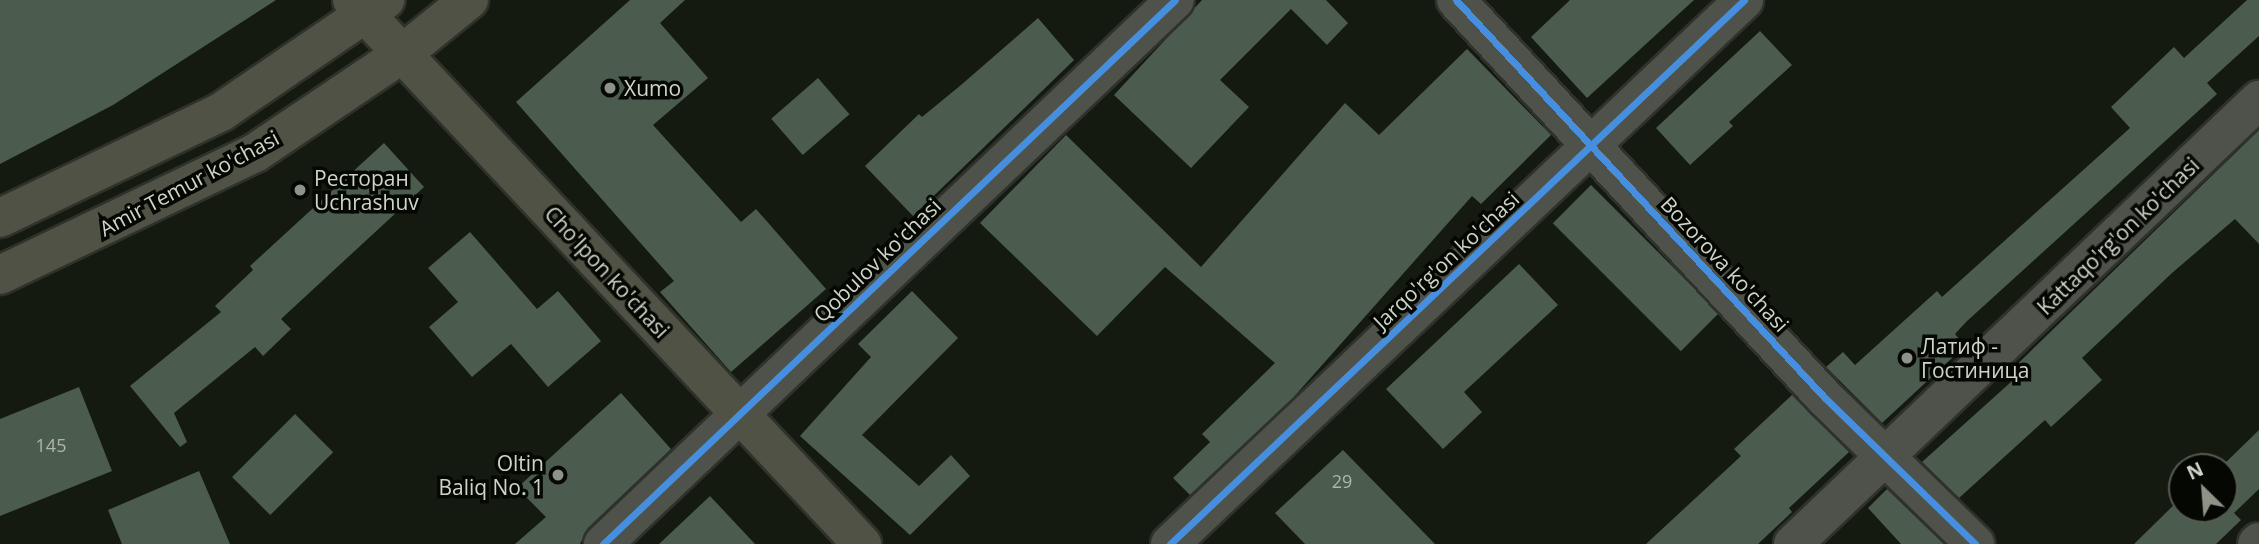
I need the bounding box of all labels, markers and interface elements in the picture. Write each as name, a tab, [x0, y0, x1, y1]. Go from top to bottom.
place label: Xumo	[624, 75, 681, 101]
marker: Xumo	[602, 80, 618, 96]
street label: Amir Temur ko'chasi	[95, 125, 283, 241]
street label: Kattaqo'rg'on ko'chasi	[2032, 152, 2204, 320]
place label: Ресторан Uchrashuv	[314, 165, 419, 215]
marker: Ресторан Uchrashuv	[292, 182, 308, 198]
street label: Jarqo'rg'on ko'chasi	[1368, 186, 1524, 334]
street label: Bozorova ko'chasi	[1656, 191, 1794, 337]
street label: Qobulov ko'chasi	[808, 193, 946, 327]
street label: Cho'lpon ko'chasi	[540, 201, 674, 343]
place label: Латиф - Гостиница	[1921, 333, 2029, 383]
marker: Латиф - Гостиница	[1899, 350, 1915, 366]
house number: 145	[36, 434, 66, 456]
place label: Oltin Baliq No. 1	[438, 450, 544, 500]
north arrow	[2168, 453, 2238, 523]
text: N	[2182, 456, 2207, 486]
marker: Oltin Baliq No. 1	[550, 467, 566, 483]
house number: 29	[1332, 470, 1352, 492]

